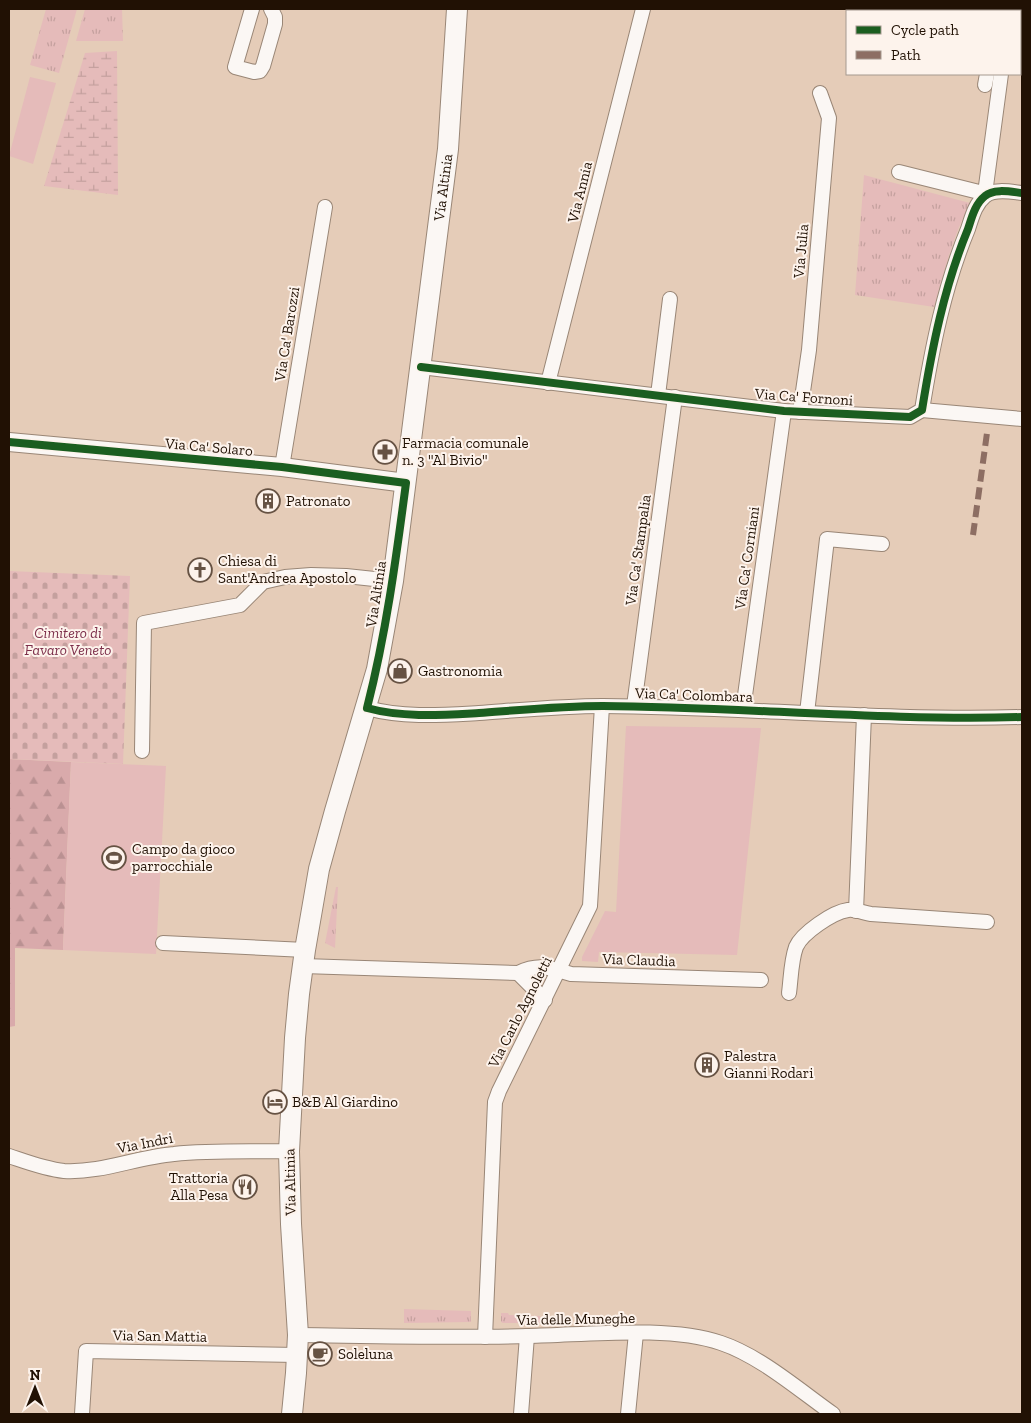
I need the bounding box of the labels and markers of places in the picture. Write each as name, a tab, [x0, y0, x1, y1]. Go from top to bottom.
place label: Farmacia comunale n. 3 "Al Bivio"	[402, 434, 529, 469]
pharmacy icon: Farmacia comunale n. 3 "Al Bivio"	[372, 439, 398, 465]
building icon: Patronato	[255, 488, 281, 514]
place label: Patronato	[286, 492, 351, 510]
place label: Chiesa di Sant'Andrea Apostolo	[218, 552, 357, 587]
church icon: Chiesa di Sant'Andrea Apostolo	[187, 557, 213, 583]
shop icon: Gastronomia	[387, 658, 413, 684]
place label: Gastronomia	[418, 662, 502, 680]
place label: Campo da gioco parrocchiale	[132, 840, 235, 875]
sports icon: Campo da gioco parrocchiale	[101, 845, 127, 871]
place label: Palestra Gianni Rodari	[724, 1047, 813, 1082]
building icon: Palestra Gianni Rodari	[694, 1052, 720, 1078]
hotel icon: B&B Al Giardino	[262, 1089, 288, 1115]
place label: B&B Al Giardino	[292, 1093, 398, 1111]
place label: Trattoria Alla Pesa	[169, 1169, 228, 1204]
restaurant icon: Trattoria Alla Pesa	[232, 1174, 258, 1200]
cafe icon: Soleluna	[307, 1341, 333, 1367]
place label: Soleluna	[338, 1345, 393, 1363]

